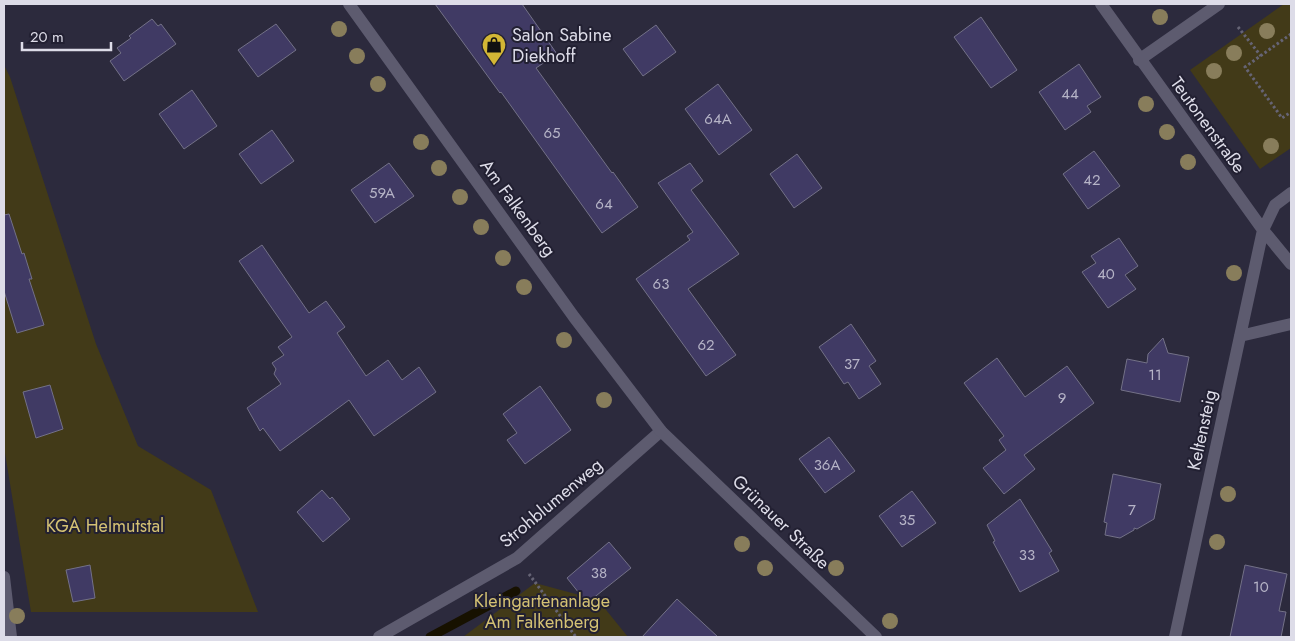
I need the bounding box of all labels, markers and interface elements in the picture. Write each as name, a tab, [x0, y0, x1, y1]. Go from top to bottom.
scale bar	[22, 20, 111, 52]
place label: Salon Sabine Diekhoff	[512, 22, 612, 69]
text: 20 m	[30, 26, 64, 48]
shop icon: Salon Sabine Diekhoff	[481, 32, 507, 66]
street label: Teutonenstraße	[1164, 71, 1252, 179]
house number: 44	[1061, 83, 1079, 105]
house number: 64A	[704, 108, 732, 130]
house number: 65	[543, 122, 561, 144]
street label: Am Falkenberg	[474, 154, 562, 262]
house number: 42	[1083, 169, 1101, 191]
house number: 59A	[369, 182, 395, 204]
house number: 64	[595, 193, 613, 215]
house number: 40	[1097, 263, 1115, 285]
house number: 63	[653, 273, 669, 295]
house number: 62	[697, 334, 715, 356]
house number: 37	[844, 353, 860, 375]
house number: 11	[1148, 364, 1162, 386]
house number: 9	[1058, 387, 1066, 409]
street label: Keltensteig	[1181, 387, 1223, 473]
street label: Strohblumenweg	[494, 452, 608, 554]
house number: 36A	[814, 454, 840, 476]
street label: Grünauer Straße	[726, 469, 836, 575]
house number: 7	[1128, 499, 1136, 521]
house number: 35	[899, 509, 915, 531]
park label: KGA Helmutstal	[46, 513, 164, 539]
house number: 33	[1019, 544, 1035, 566]
house number: 38	[591, 562, 607, 584]
house number: 10	[1253, 576, 1269, 598]
park label: Kleingartenanlage Am Falkenberg	[474, 588, 610, 635]

